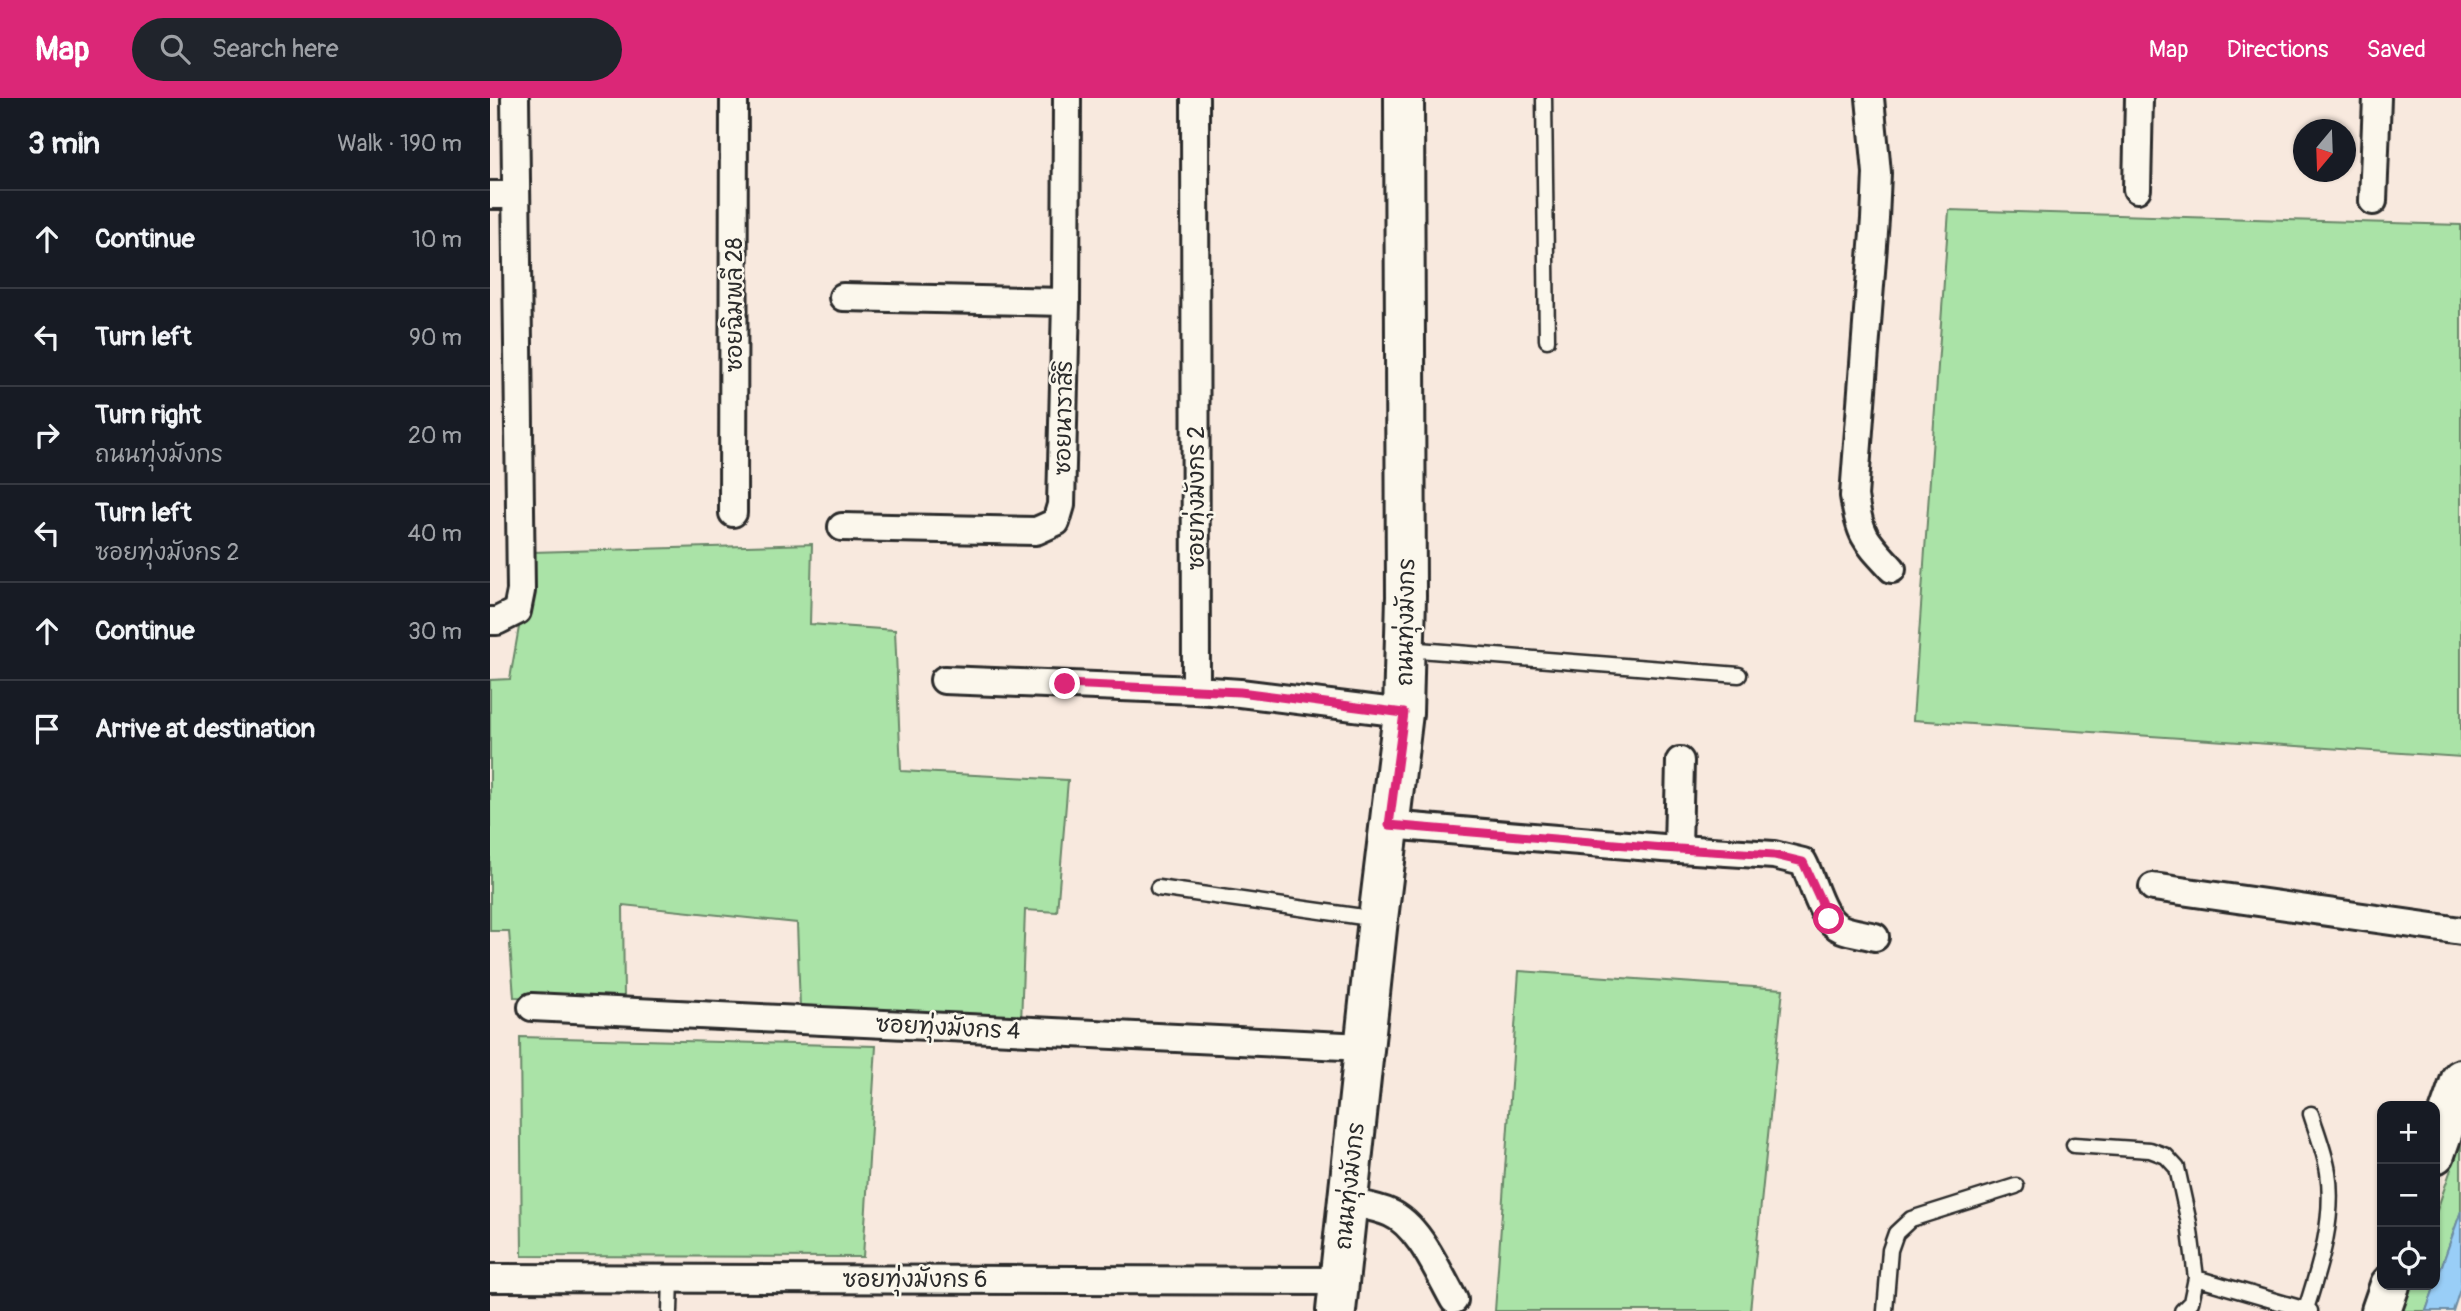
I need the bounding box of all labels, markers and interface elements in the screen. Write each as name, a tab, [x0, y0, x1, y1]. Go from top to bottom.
search box	[132, 18, 622, 81]
text: Map	[35, 29, 90, 70]
icon: search	[156, 30, 194, 68]
text: Search here	[212, 33, 339, 65]
text: Map	[2149, 35, 2189, 64]
text: Directions	[2227, 35, 2328, 64]
text: Saved	[2366, 35, 2426, 64]
north arrow	[2293, 119, 2356, 182]
text: 3 min	[28, 125, 100, 162]
text: Walk · 190 m	[337, 129, 462, 158]
icon: ahead	[28, 220, 66, 258]
text: Continue	[95, 223, 195, 255]
text: 10 m	[412, 225, 462, 254]
street label: ซอยฉิมพลี 28	[719, 238, 749, 372]
icon: left	[28, 318, 66, 356]
text: Turn left	[95, 321, 191, 353]
text: 90 m	[409, 323, 462, 352]
street label: ซอยนาราสิริ	[1048, 360, 1079, 476]
text: Turn right	[95, 399, 201, 431]
icon: right	[28, 416, 66, 454]
text: 20 m	[408, 421, 462, 450]
street label: ซอยทุ่งมังกร 2	[1181, 426, 1214, 570]
text: ถนนทุ่งมังกร	[95, 440, 223, 469]
text: Turn left	[95, 497, 191, 529]
icon: left	[28, 514, 66, 552]
text: 40 m	[408, 519, 462, 548]
text: ซอยทุ่งมังกร 2	[95, 538, 239, 567]
street label: ถนนทุ่งมังกร	[1389, 558, 1424, 686]
icon: ahead	[28, 612, 66, 650]
text: Continue	[95, 615, 195, 647]
text: 30 m	[408, 617, 462, 646]
route end	[1049, 668, 1080, 699]
icon: arrive	[28, 710, 66, 748]
text: Arrive at destination	[95, 713, 315, 745]
route start	[1813, 903, 1844, 934]
street label: ซอยทุ่งมังกร 4	[875, 1008, 1021, 1049]
map controls	[2377, 1101, 2440, 1290]
button: +	[2377, 1101, 2440, 1164]
street label: ถนนทุ่งมังกร	[1327, 1121, 1374, 1252]
button: −	[2377, 1164, 2440, 1227]
button: locate	[2377, 1227, 2440, 1290]
street label: ซอยทุ่งมังกร 6	[843, 1264, 987, 1297]

